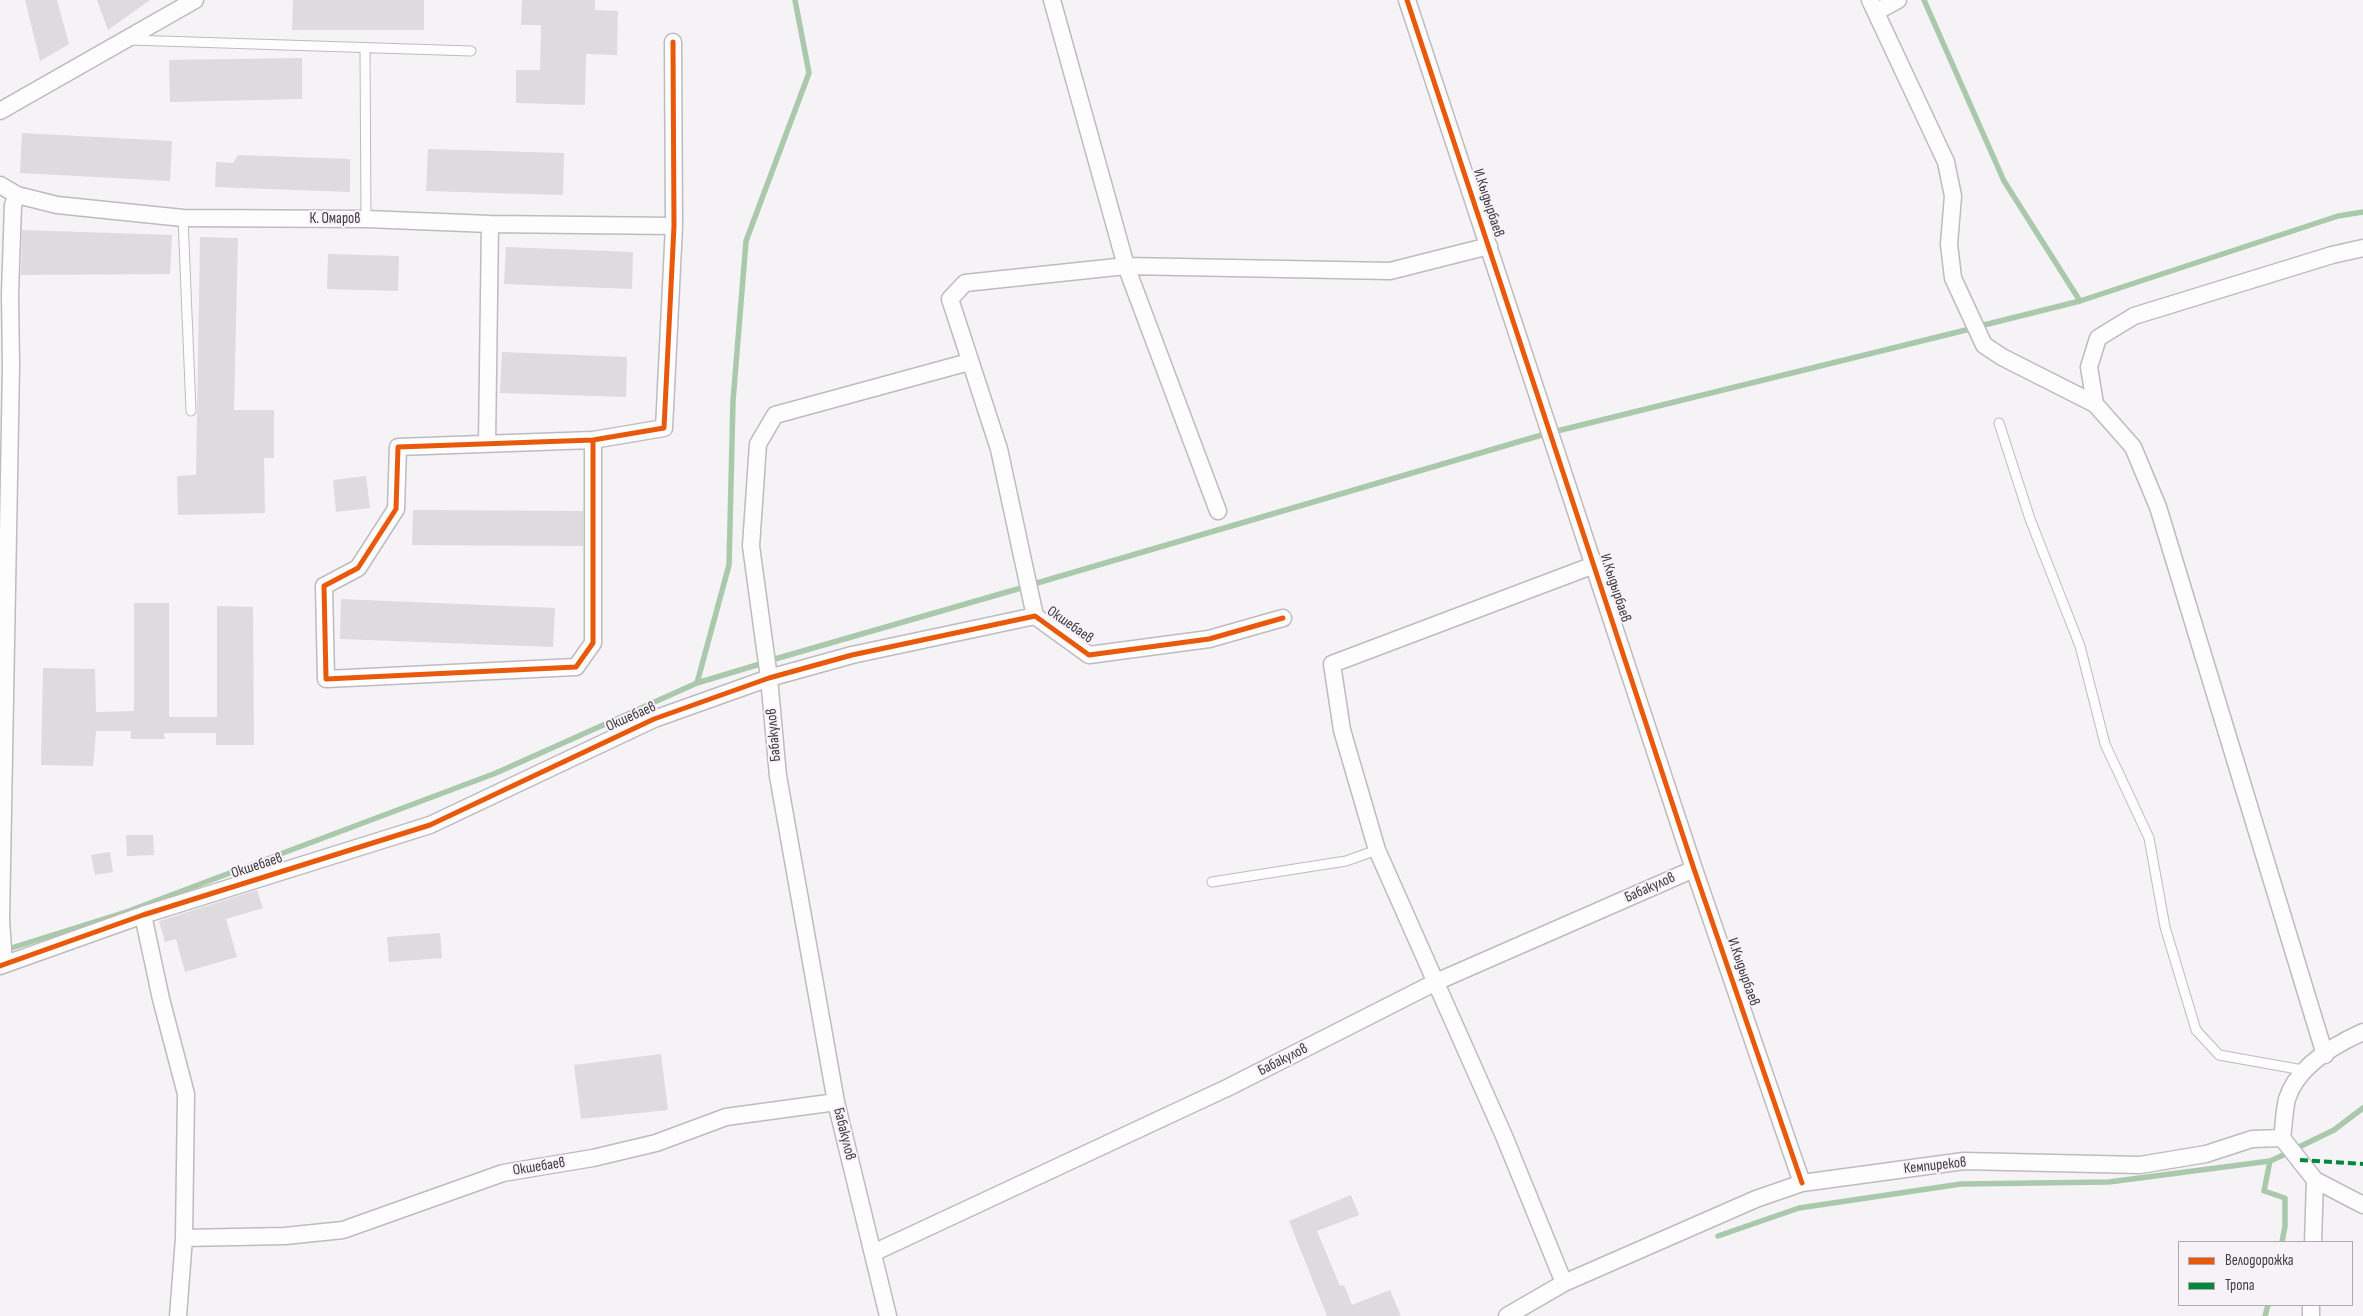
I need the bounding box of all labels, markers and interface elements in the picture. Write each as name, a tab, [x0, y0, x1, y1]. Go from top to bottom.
street label: И.Кыдырбаев	[1468, 167, 1508, 239]
street label: К. Омаров	[309, 210, 361, 228]
street label: И.Кыдырбаев	[1595, 552, 1635, 624]
street label: Окшебаев	[1043, 602, 1097, 648]
street label: Окшебаев	[603, 698, 659, 736]
street label: Бабакулов	[763, 708, 785, 762]
street label: Окшебаев	[229, 849, 285, 883]
street label: Бабакулов	[1622, 869, 1678, 907]
street label: И.Кыдырбаев	[1723, 936, 1763, 1008]
street label: Бабакулов	[1255, 1040, 1311, 1080]
street label: Бабакулов	[829, 1106, 859, 1162]
street label: Окшебаев	[512, 1154, 566, 1180]
street label: Кемпиреков	[1903, 1154, 1967, 1178]
legend	[2178, 1241, 2353, 1306]
text: Велодорожка	[2225, 1251, 2294, 1270]
text: Тропа	[2225, 1276, 2255, 1295]

